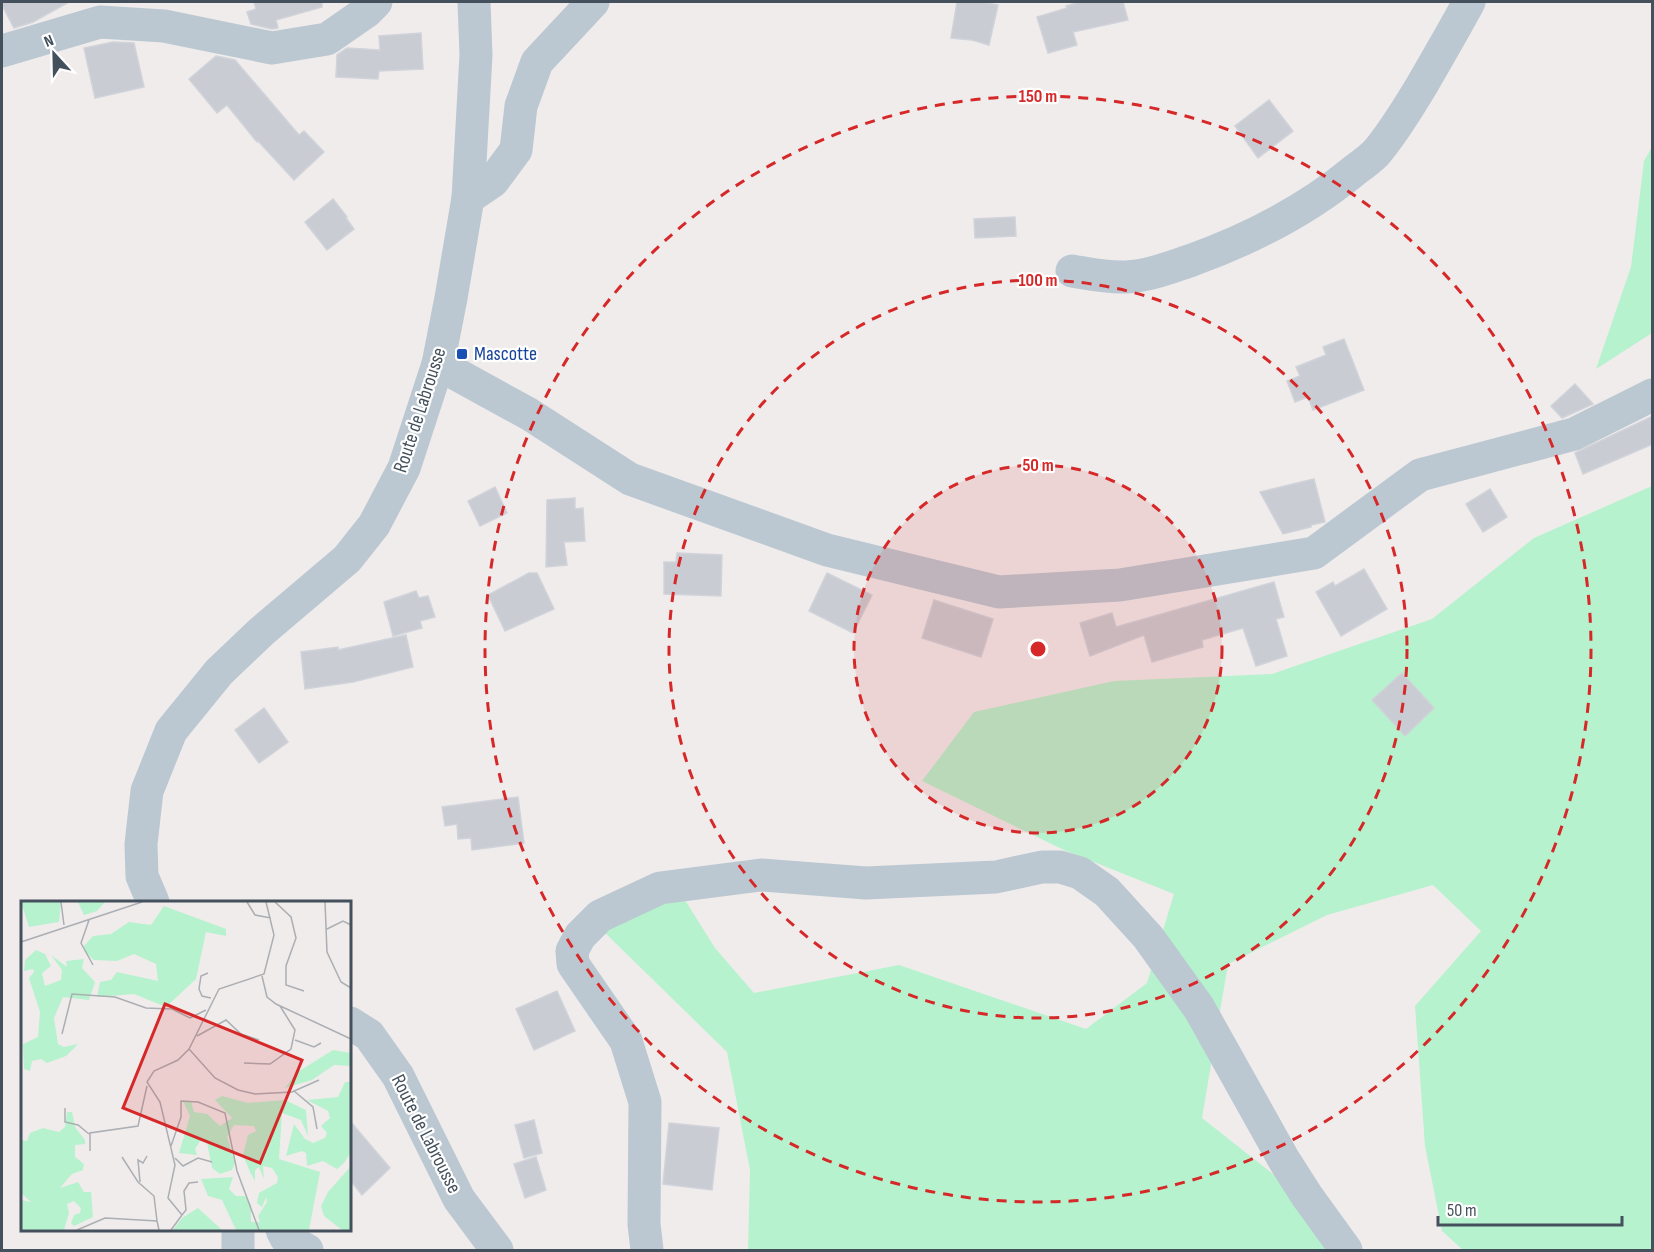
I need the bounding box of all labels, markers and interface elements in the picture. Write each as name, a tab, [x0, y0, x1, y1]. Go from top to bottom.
north arrow	[24, 24, 84, 84]
text: N	[41, 31, 56, 52]
text: 150 m	[1019, 86, 1057, 107]
text: 100 m	[1019, 270, 1058, 291]
place label: Mascotte	[474, 342, 537, 366]
street label: Route de Labrousse	[388, 344, 452, 476]
marker: Mascotte	[455, 347, 469, 361]
text: 50 m	[1022, 455, 1054, 476]
centre of rings	[1028, 639, 1048, 659]
inset map	[21, 901, 351, 1231]
street label: Route de Labrousse	[386, 1071, 466, 1197]
scale bar	[1438, 1189, 1622, 1227]
text: 50 m	[1447, 1200, 1477, 1221]

